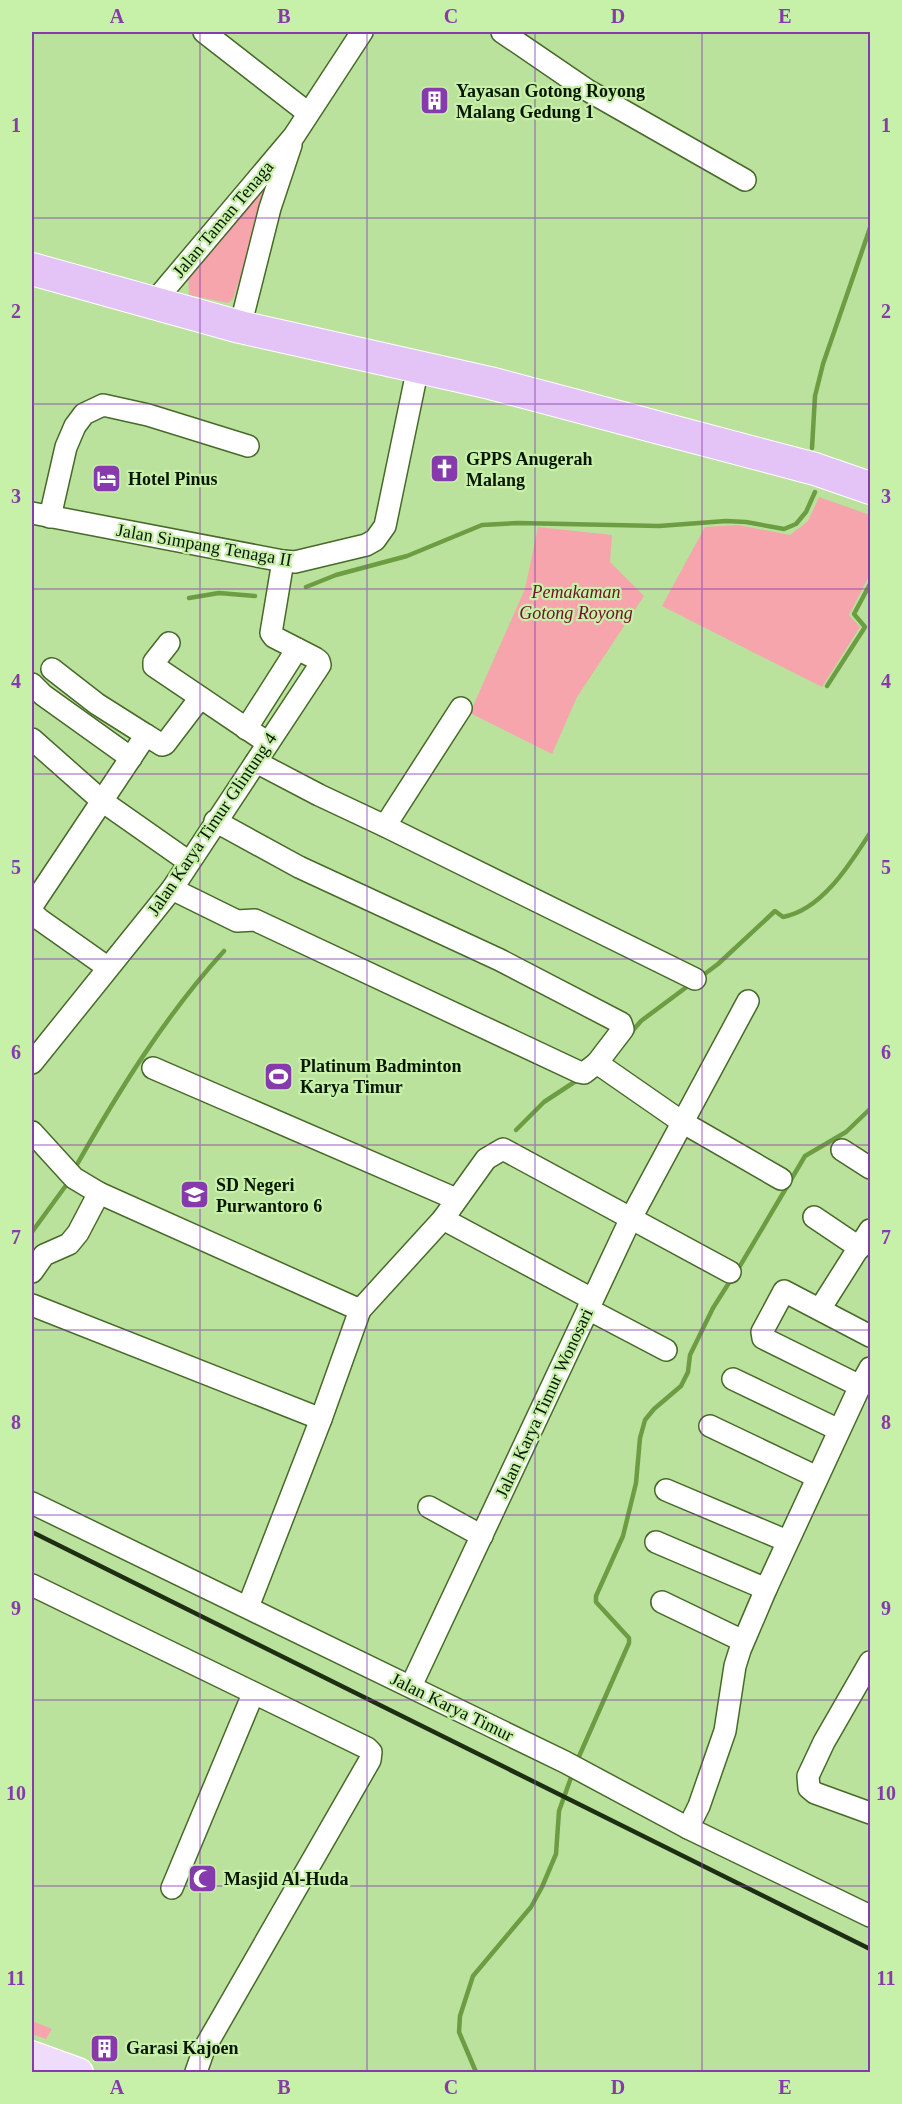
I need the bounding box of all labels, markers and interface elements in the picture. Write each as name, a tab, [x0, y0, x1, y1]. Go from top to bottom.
text: A	[110, 5, 125, 27]
text: B	[277, 5, 291, 27]
text: C	[444, 5, 458, 27]
text: D	[611, 5, 625, 27]
text: E	[778, 5, 792, 27]
place label: Yayasan Gotong Royong Malang Gedung 1	[456, 81, 645, 122]
building icon: Yayasan Gotong Royong Malang Gedung 1	[419, 85, 451, 117]
text: 1	[11, 114, 21, 136]
text: 1	[881, 114, 891, 136]
street label: Jalan Taman Tenaga	[168, 157, 278, 281]
text: 2	[11, 300, 21, 322]
text: 2	[881, 300, 891, 322]
place label: GPPS Anugerah Malang	[466, 449, 593, 490]
church icon: GPPS Anugerah Malang	[429, 453, 461, 485]
hotel icon: Hotel Pinus	[91, 463, 123, 495]
place label: Hotel Pinus	[128, 469, 218, 489]
text: 3	[11, 485, 21, 507]
text: 3	[881, 485, 891, 507]
street label: Jalan Simpang Tenaga II	[115, 520, 293, 570]
park label: Pemakaman Gotong Royong	[519, 582, 633, 623]
text: 4	[11, 670, 21, 692]
text: 4	[881, 670, 891, 692]
street label: Jalan Karya Timur Glintung 4	[143, 729, 281, 919]
text: 5	[11, 856, 21, 878]
text: 5	[881, 856, 891, 878]
text: 6	[11, 1041, 21, 1063]
text: 6	[881, 1041, 891, 1063]
place label: Platinum Badminton Karya Timur	[300, 1056, 462, 1097]
sports icon: Platinum Badminton Karya Timur	[263, 1060, 295, 1092]
place label: SD Negeri Purwantoro 6	[216, 1175, 322, 1216]
school or university icon: SD Negeri Purwantoro 6	[179, 1179, 211, 1211]
text: 7	[11, 1226, 21, 1248]
text: 7	[881, 1226, 891, 1248]
street label: Jalan Karya Timur Wonosari	[491, 1305, 597, 1501]
text: 8	[11, 1411, 21, 1433]
text: 8	[881, 1411, 891, 1433]
text: 9	[11, 1597, 21, 1619]
text: 9	[881, 1597, 891, 1619]
street label: Jalan Karya Timur	[387, 1669, 517, 1745]
text: 10	[6, 1782, 26, 1804]
text: 10	[876, 1782, 896, 1804]
mosque icon: Masjid Al-Huda	[187, 1863, 219, 1895]
place label: Masjid Al-Huda	[224, 1869, 349, 1889]
text: 11	[7, 1967, 25, 1989]
text: 11	[877, 1967, 895, 1989]
building icon: Garasi Kajoen	[89, 2032, 121, 2064]
place label: Garasi Kajoen	[126, 2038, 239, 2058]
text: A	[110, 2076, 125, 2098]
text: B	[277, 2076, 291, 2098]
text: C	[444, 2076, 458, 2098]
text: D	[611, 2076, 625, 2098]
text: E	[778, 2076, 792, 2098]

